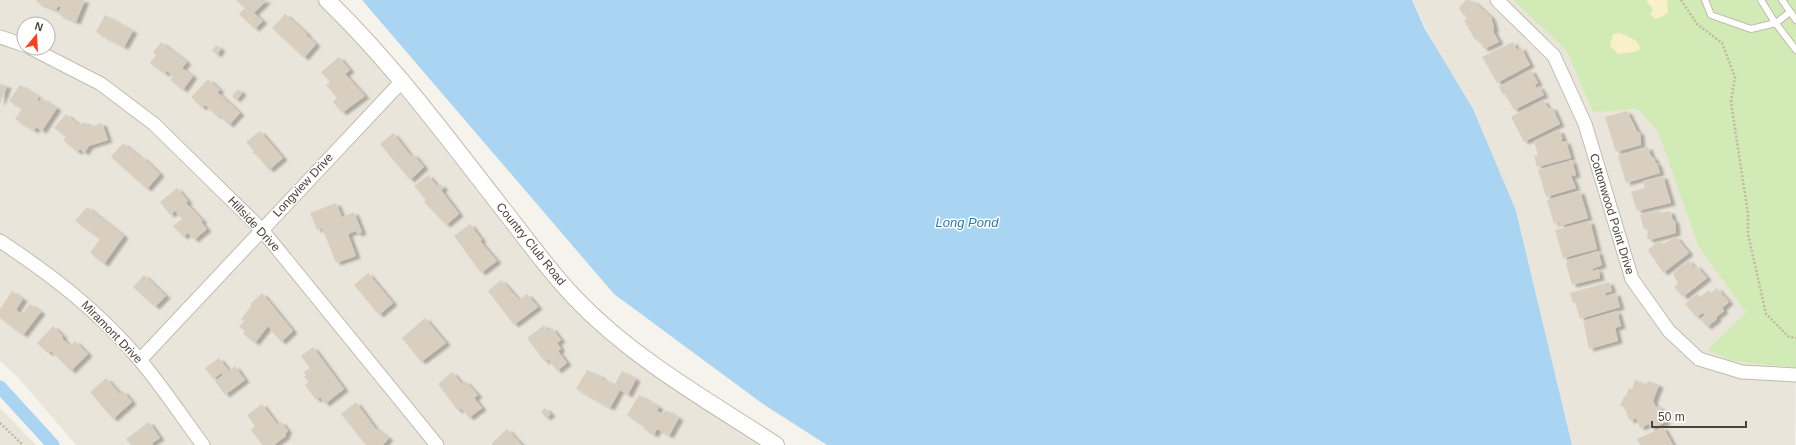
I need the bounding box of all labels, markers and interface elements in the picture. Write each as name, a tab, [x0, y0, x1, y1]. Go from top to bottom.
north arrow	[16, 16, 56, 56]
text: N	[33, 20, 45, 33]
street label: Longview Drive	[270, 150, 336, 220]
street label: Cottonwood Point Drive	[1587, 152, 1637, 277]
street label: Hillside Drive	[225, 194, 283, 255]
street label: Country Club Road	[493, 200, 569, 288]
water label: Long Pond	[936, 215, 999, 230]
street label: Miramont Drive	[79, 298, 146, 366]
scale bar	[1652, 403, 1746, 429]
text: 50 m	[1658, 410, 1685, 424]

